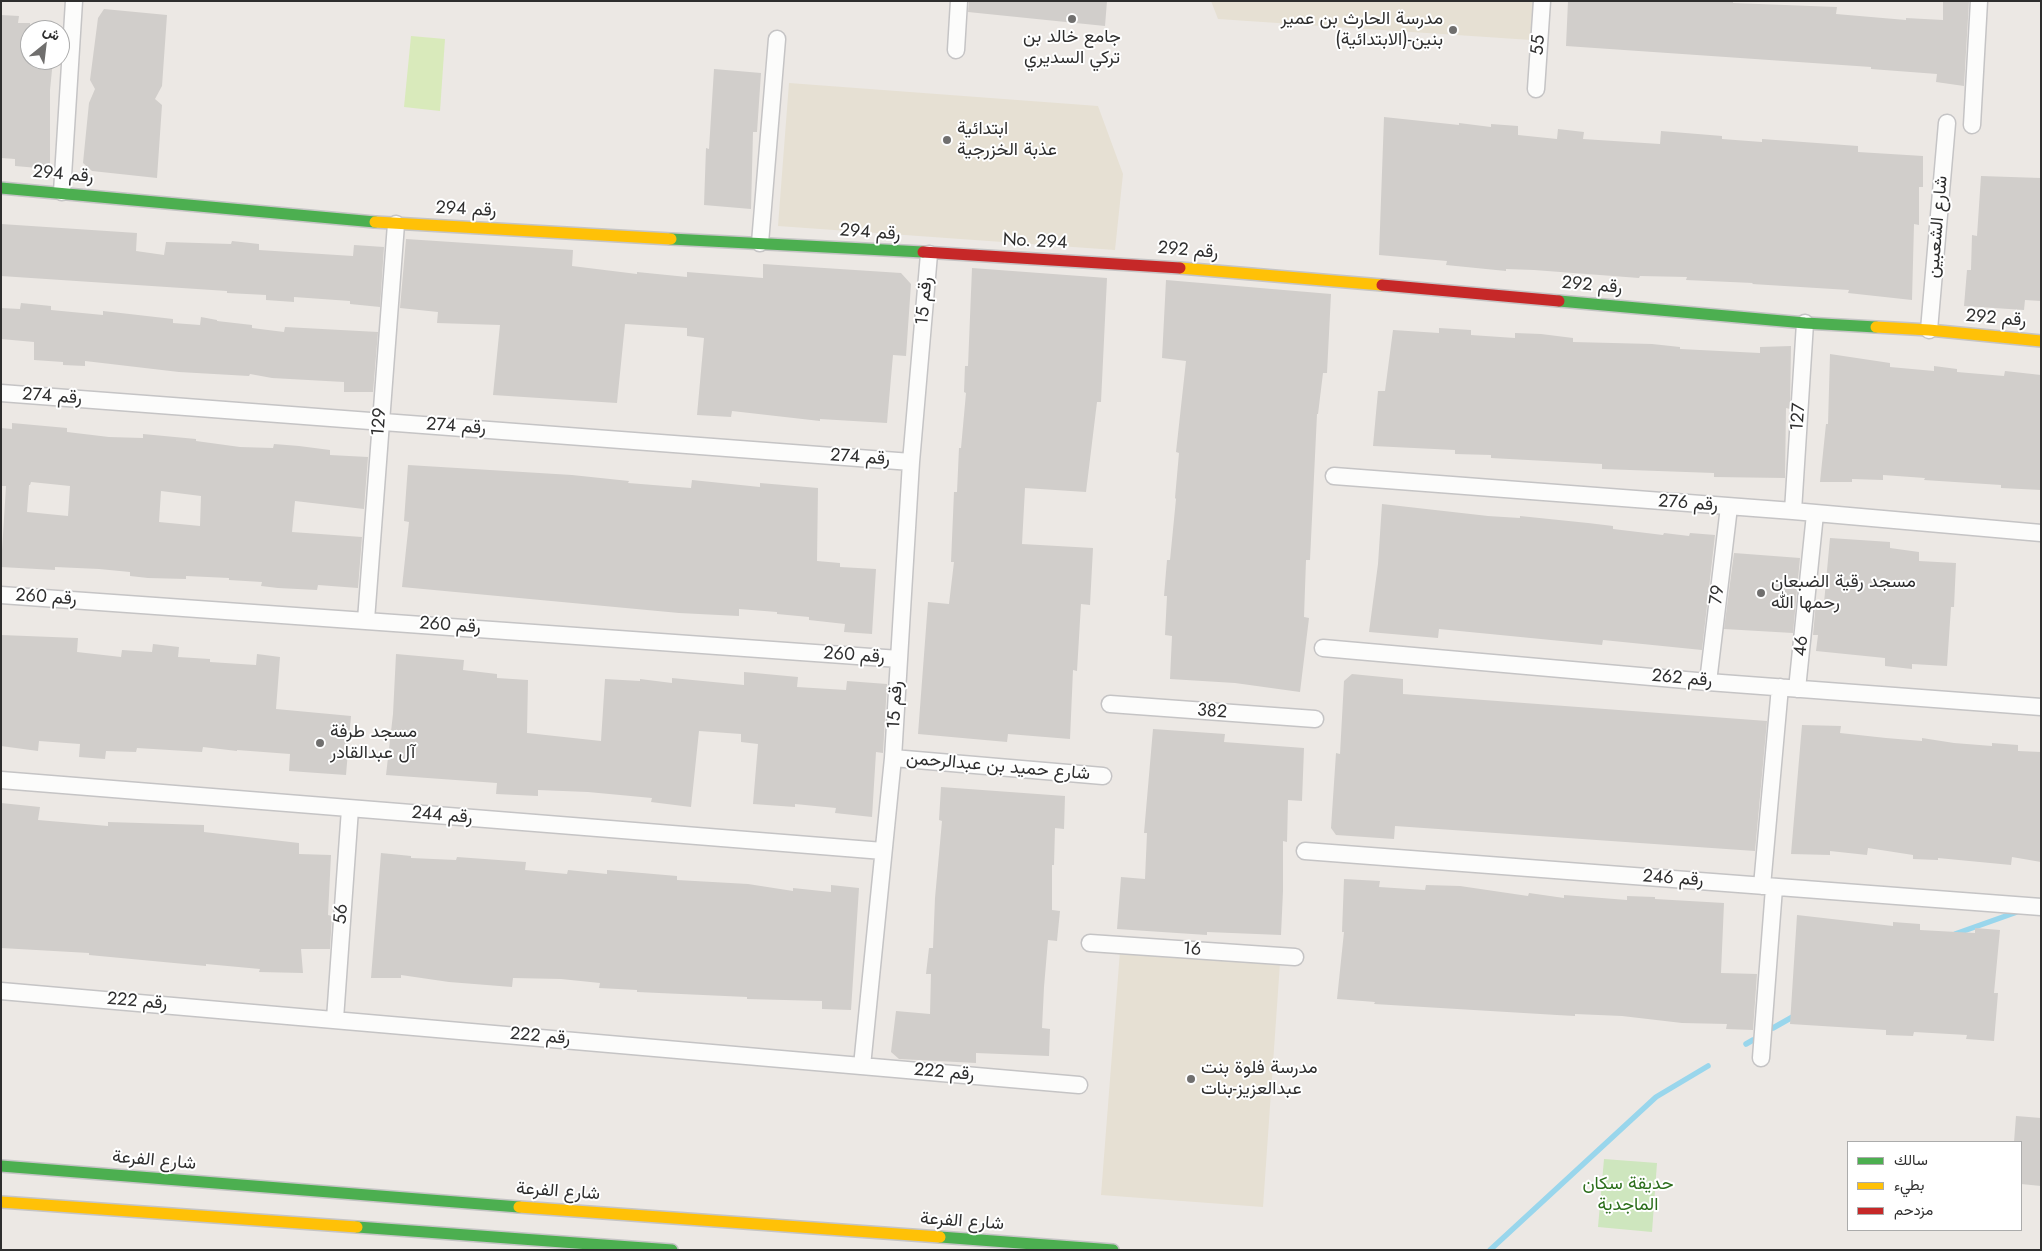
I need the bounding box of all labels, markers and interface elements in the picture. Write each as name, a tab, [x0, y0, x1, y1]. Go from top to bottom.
place label: مدرسة الحارث بن عمير (الابتدائية)-بنين	[1280, 9, 1443, 52]
marker: جامع خالد بن تركي السديري	[1066, 13, 1078, 25]
north arrow	[20, 20, 70, 70]
text: ش	[40, 20, 64, 46]
marker: مدرسة الحارث بن عمير (الابتدائية)-بنين	[1447, 24, 1459, 36]
place label: جامع خالد بن تركي السديري	[1023, 27, 1121, 70]
street label: 55	[1528, 34, 1550, 56]
place label: ابتدائية عذبة الخزرجية	[957, 119, 1057, 162]
marker: ابتدائية عذبة الخزرجية	[941, 134, 953, 146]
street label: رقم 294	[32, 162, 94, 188]
street label: شارع الشعبين	[1923, 175, 1953, 279]
street label: رقم 294	[435, 198, 497, 222]
street label: رقم 294	[839, 220, 901, 246]
street label: No. 294	[1002, 230, 1068, 254]
street label: رقم 292	[1157, 238, 1219, 264]
street label: رقم 292	[1561, 273, 1623, 299]
street label: رقم 15	[912, 276, 938, 326]
street label: رقم 292	[1965, 306, 2027, 332]
street label: رقم 274	[21, 384, 83, 410]
street label: 127	[1787, 402, 1811, 432]
street label: 129	[368, 407, 392, 437]
street label: رقم 274	[425, 414, 487, 440]
street label: رقم 274	[829, 445, 891, 471]
street label: رقم 276	[1657, 491, 1719, 517]
place label: مسجد رقية الضبعان رحمها الله	[1771, 572, 1916, 614]
street label: 79	[1706, 584, 1730, 606]
street label: رقم 260	[15, 585, 77, 611]
marker: مسجد رقية الضبعان رحمها الله	[1755, 587, 1767, 599]
street label: رقم 260	[419, 613, 481, 639]
street label: 46	[1790, 634, 1814, 658]
street label: رقم 260	[823, 643, 885, 669]
street label: رقم 262	[1651, 666, 1713, 692]
street label: رقم 15	[884, 680, 908, 730]
street label: 382	[1196, 700, 1228, 724]
place label: مسجد طرفة آل عبدالقادر	[330, 722, 417, 764]
marker: مسجد طرفة آل عبدالقادر	[314, 737, 326, 749]
street label: شارع حميد بن عبدالرحمن	[905, 748, 1091, 786]
street label: رقم 244	[411, 803, 473, 829]
street label: رقم 246	[1642, 866, 1704, 892]
street label: 56	[331, 903, 353, 925]
street label: 16	[1182, 939, 1202, 961]
street label: رقم 222	[106, 989, 168, 1015]
street label: رقم 222	[509, 1024, 571, 1050]
place label: مدرسة فلوة بنت عبدالعزيز-بنات	[1201, 1058, 1318, 1100]
street label: رقم 222	[913, 1060, 975, 1086]
marker: مدرسة فلوة بنت عبدالعزيز-بنات	[1185, 1073, 1197, 1085]
legend	[1847, 1141, 2022, 1231]
street label: شارع الفرعة	[111, 1147, 197, 1175]
text: سالك	[1894, 1149, 1928, 1171]
park label: حديقة سكان الماجدية	[1582, 1174, 1674, 1216]
text: بطيء	[1894, 1174, 1924, 1196]
street label: شارع الفرعة	[515, 1178, 601, 1206]
text: مزدحم	[1894, 1199, 1933, 1221]
street label: شارع الفرعة	[919, 1208, 1005, 1236]

